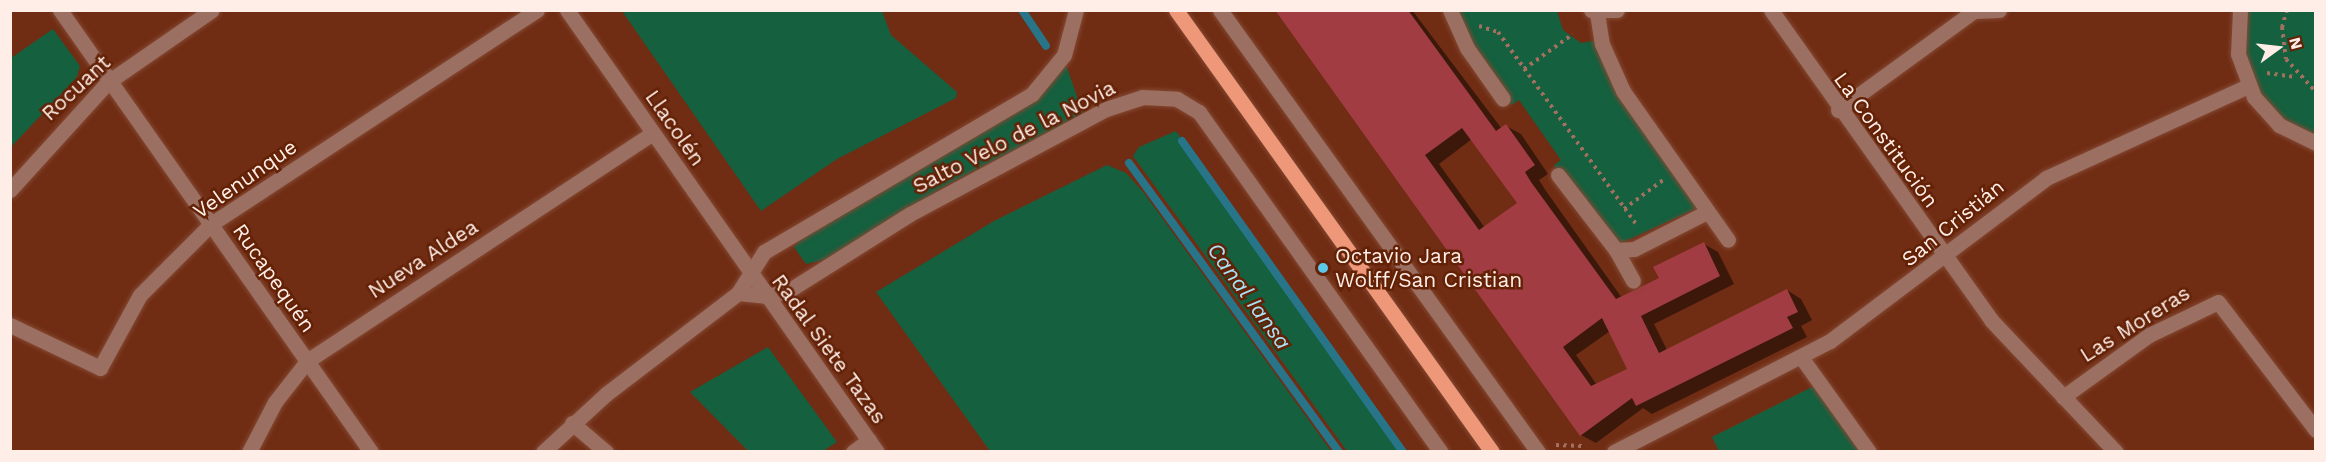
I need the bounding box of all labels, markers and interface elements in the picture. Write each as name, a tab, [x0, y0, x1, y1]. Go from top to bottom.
north arrow	[2248, 18, 2308, 78]
text: N	[2285, 35, 2307, 51]
street label: Rocuant	[37, 50, 115, 126]
street label: La Constitución	[1828, 67, 1944, 213]
street label: Salto Velo de la Novia	[908, 75, 1120, 199]
street label: Llacolén	[640, 85, 710, 171]
street label: Velenunque	[188, 134, 302, 224]
street label: San Cristián	[1897, 174, 2009, 272]
street label: Nueva Aldea	[363, 214, 483, 304]
street label: Rucapequén	[227, 219, 321, 337]
water label: Canal Iansa	[1201, 237, 1297, 355]
place label: Octavio Jara Wolff/San Cristian	[1335, 243, 1522, 293]
marker: Octavio Jara Wolff/San Cristian	[1316, 261, 1330, 275]
street label: Radal Siete Tazas	[766, 269, 892, 429]
street label: Las Moreras	[2075, 280, 2195, 368]

